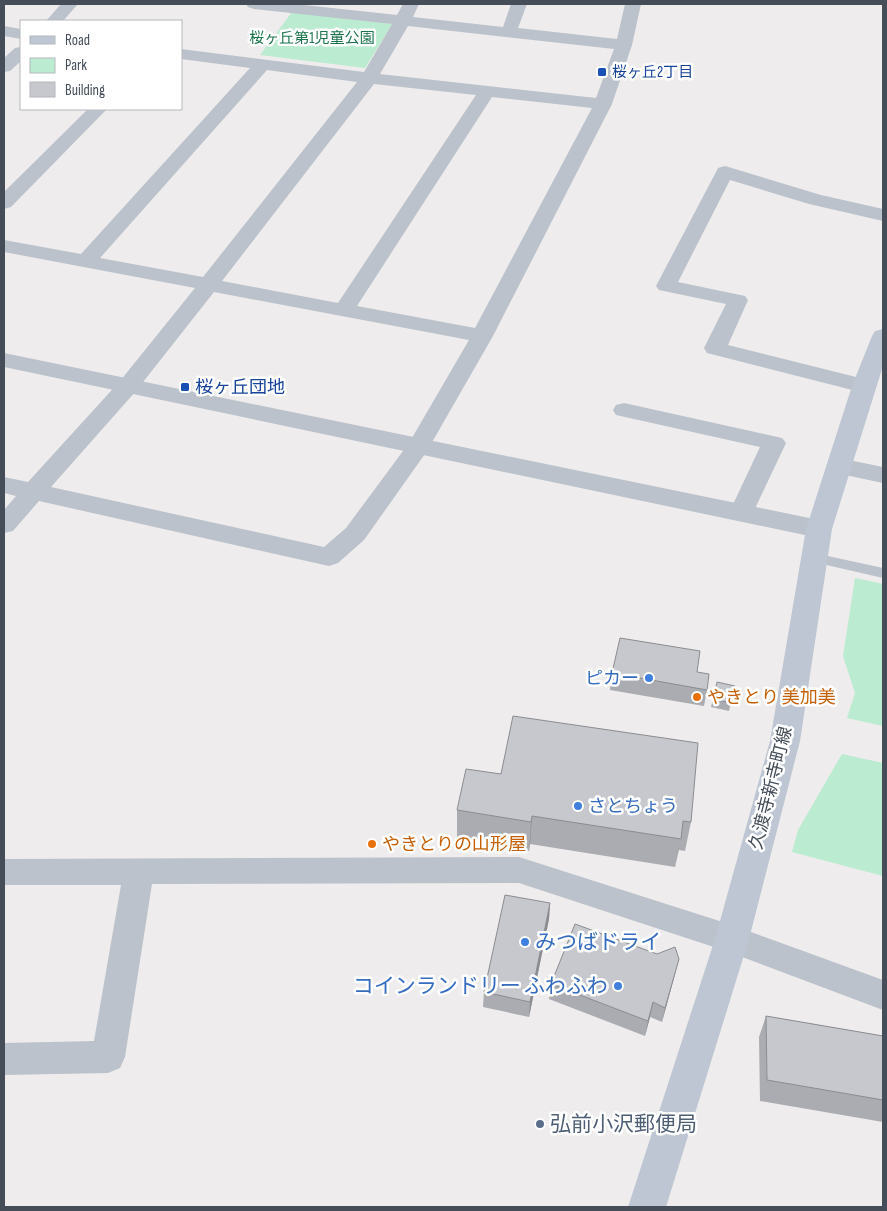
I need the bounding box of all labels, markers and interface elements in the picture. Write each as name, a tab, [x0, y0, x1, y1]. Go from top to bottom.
legend	[20, 20, 182, 110]
park label: 桜ヶ丘第1児童公園	[249, 29, 375, 48]
text: Road	[65, 31, 90, 50]
text: Park	[65, 56, 87, 75]
place label: 桜ヶ丘2丁目	[612, 63, 693, 82]
marker: 桜ヶ丘2丁目	[596, 66, 608, 78]
text: Building	[65, 81, 105, 100]
place label: 桜ヶ丘団地	[195, 377, 285, 398]
marker: 桜ヶ丘団地	[179, 381, 191, 393]
place label: ピカー	[585, 668, 639, 689]
marker: ピカー	[643, 672, 655, 684]
place label: やきとり 美加美	[707, 687, 836, 708]
marker: やきとり 美加美	[691, 691, 703, 703]
street label: 久渡寺新寺町線	[746, 724, 796, 852]
place label: さとちょう	[588, 796, 678, 817]
marker: さとちょう	[572, 800, 584, 812]
place label: やきとりの山形屋	[382, 834, 526, 855]
marker: やきとりの山形屋	[366, 838, 378, 850]
place label: みつばドライ	[535, 930, 661, 955]
marker: みつばドライ	[519, 936, 531, 948]
place label: コインランドリー ふわふわ	[353, 974, 608, 999]
marker: コインランドリー ふわふわ	[612, 980, 624, 992]
place label: 弘前小沢郵便局	[550, 1112, 697, 1137]
marker: 弘前小沢郵便局	[534, 1118, 546, 1130]

